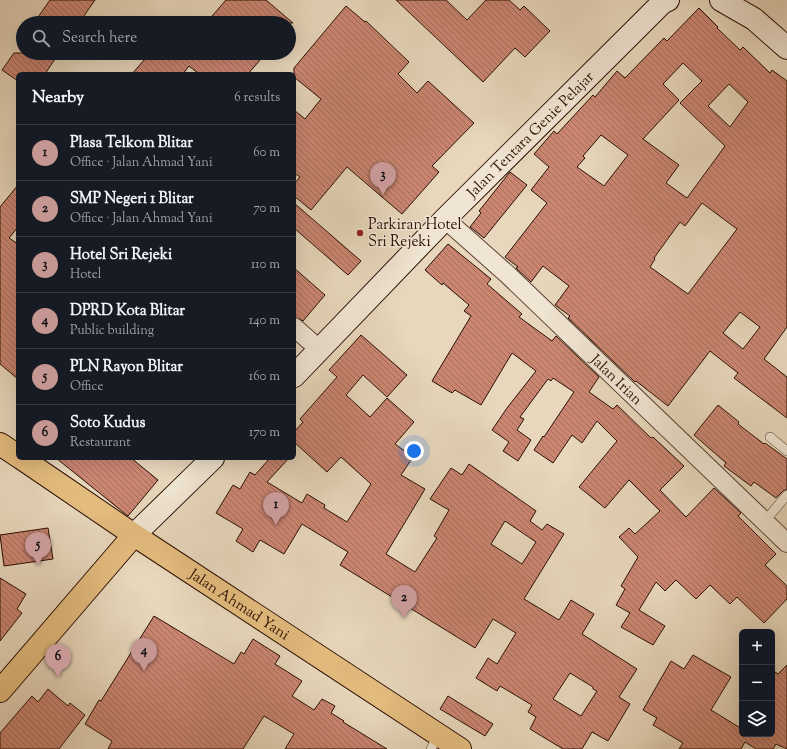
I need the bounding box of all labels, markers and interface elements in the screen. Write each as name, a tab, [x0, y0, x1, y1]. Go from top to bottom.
search box	[16, 16, 296, 60]
icon: search	[30, 27, 52, 49]
text: Search here	[62, 28, 137, 49]
street label: Jalan Tentara Genie Pelajar	[462, 67, 600, 204]
text: Nearby	[32, 86, 84, 110]
text: 6 results	[234, 89, 280, 107]
text: Plasa Telkom Blitar	[70, 133, 193, 154]
text: 1	[43, 144, 47, 162]
text: 60 m	[253, 144, 280, 162]
text: Office · Jalan Ahmad Yani	[70, 154, 213, 172]
pin: 3	[370, 162, 396, 195]
text: SMP Negeri 1 Blitar	[70, 189, 194, 210]
text: 2	[42, 200, 48, 218]
text: 70 m	[253, 200, 280, 218]
text: Office · Jalan Ahmad Yani	[70, 210, 213, 228]
place label: Parkiran Hotel Sri Rejeki	[368, 215, 462, 253]
marker: Parkiran Hotel Sri Rejeki	[355, 228, 365, 238]
text: Hotel Sri Rejeki	[70, 245, 172, 266]
text: 3	[42, 256, 48, 274]
text: 110 m	[251, 256, 280, 274]
text: Hotel	[70, 266, 101, 284]
text: DPRD Kota Blitar	[70, 301, 185, 322]
text: 4	[42, 312, 48, 330]
text: 140 m	[249, 312, 280, 330]
text: Public building	[70, 322, 154, 340]
street label: Jalan Irian	[584, 350, 646, 411]
text: PLN Rayon Blitar	[70, 357, 183, 378]
text: 5	[43, 368, 47, 386]
text: 160 m	[249, 368, 280, 386]
text: Office	[70, 378, 103, 396]
text: Soto Kudus	[70, 413, 145, 434]
text: 6	[42, 424, 48, 442]
text: 170 m	[249, 424, 280, 442]
text: Restaurant	[70, 434, 131, 452]
your location	[404, 441, 424, 461]
pin: 1	[263, 492, 289, 525]
pin: 5	[25, 532, 51, 565]
street label: Jalan Ahmad Yani	[184, 564, 293, 646]
pin: 2	[391, 585, 417, 618]
map controls	[739, 629, 775, 737]
button: +	[739, 629, 775, 665]
pin: 4	[131, 638, 157, 671]
pin: 6	[45, 644, 71, 677]
button: −	[739, 665, 775, 701]
button: layers	[739, 701, 775, 737]

